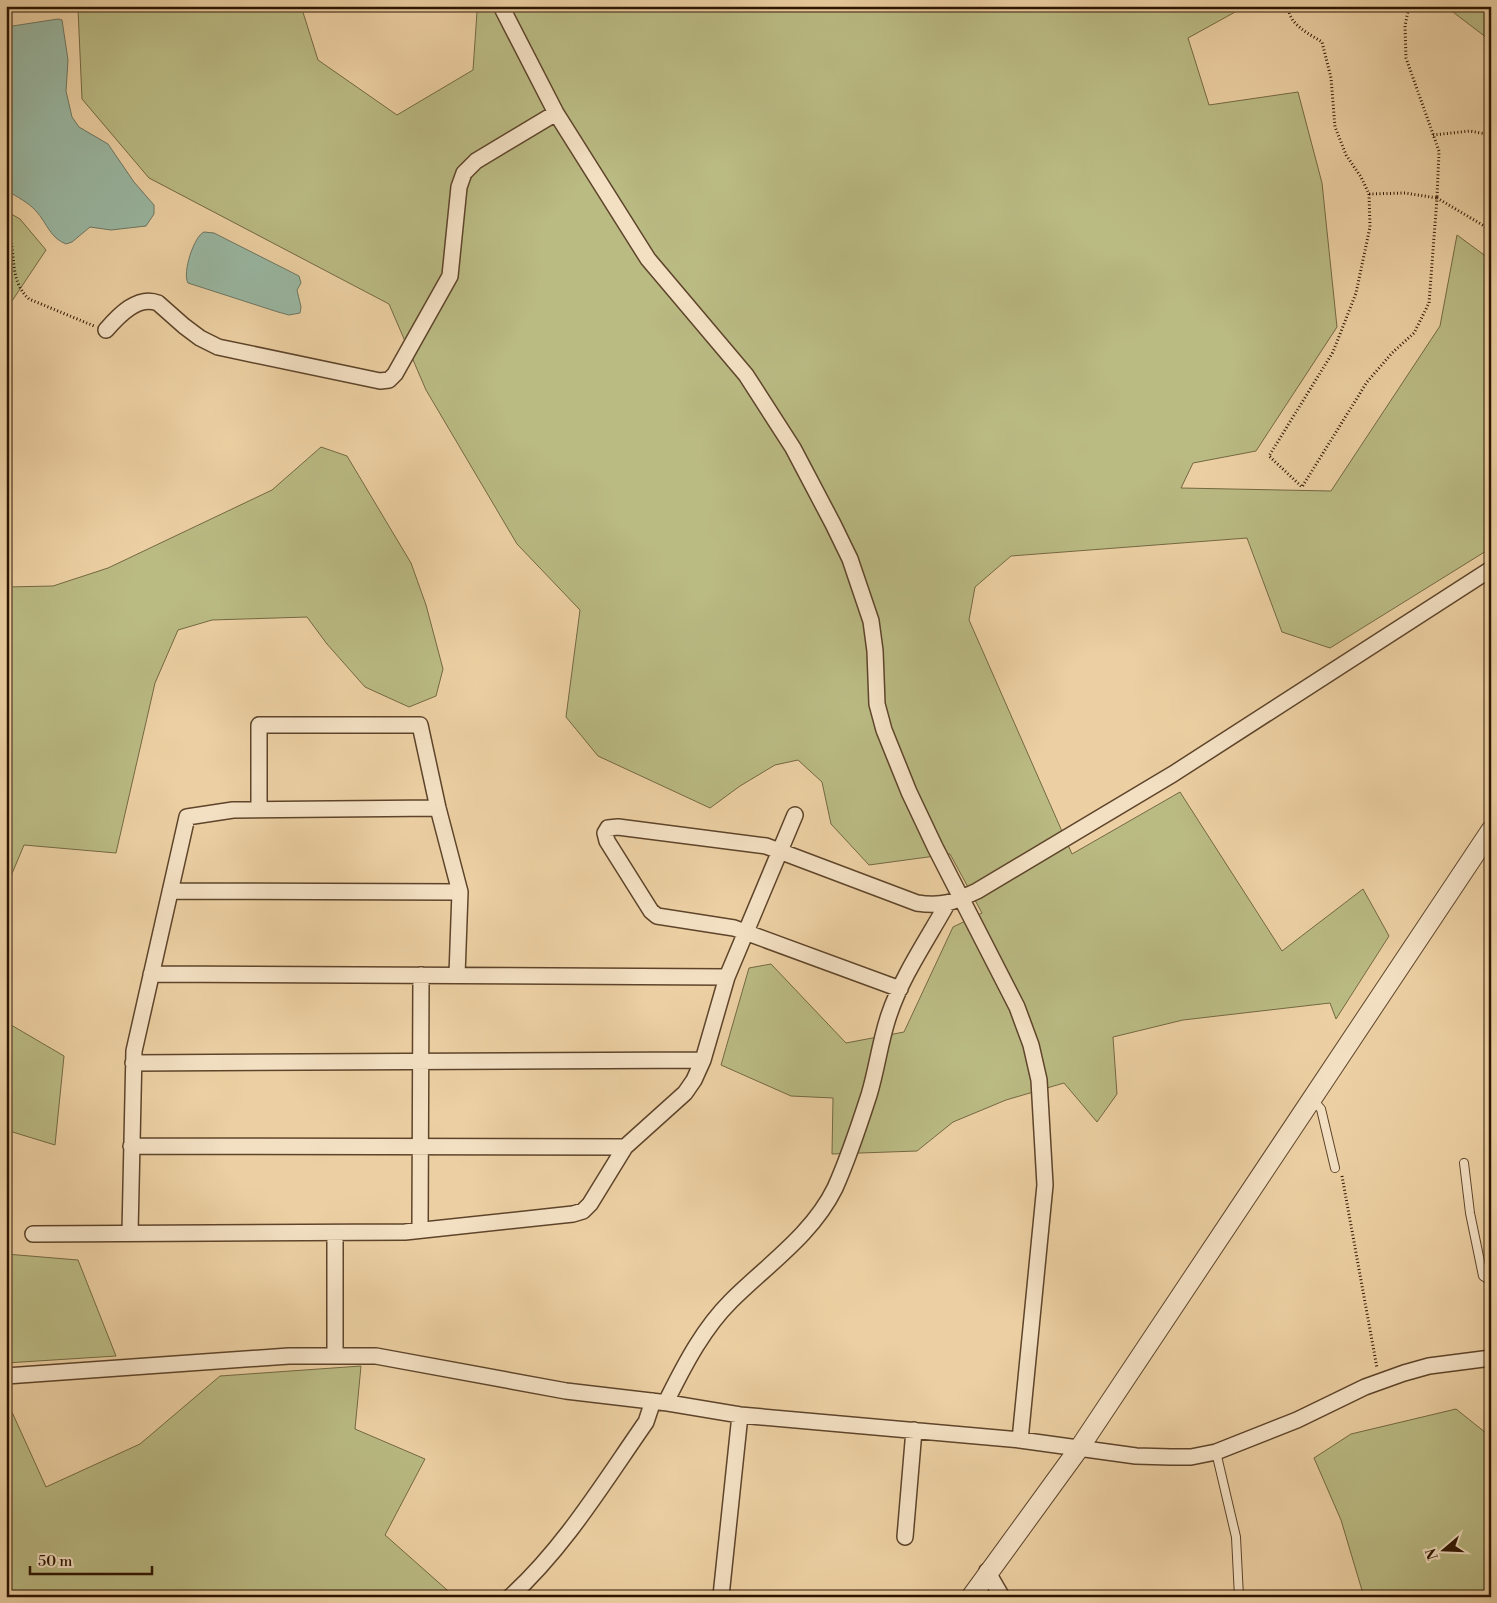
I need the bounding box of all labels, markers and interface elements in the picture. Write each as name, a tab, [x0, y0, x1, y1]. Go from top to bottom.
north arrow	[1420, 1526, 1470, 1576]
scale bar	[30, 1543, 152, 1575]
text: N	[1422, 1546, 1443, 1562]
text: 50 m	[38, 1552, 72, 1571]

